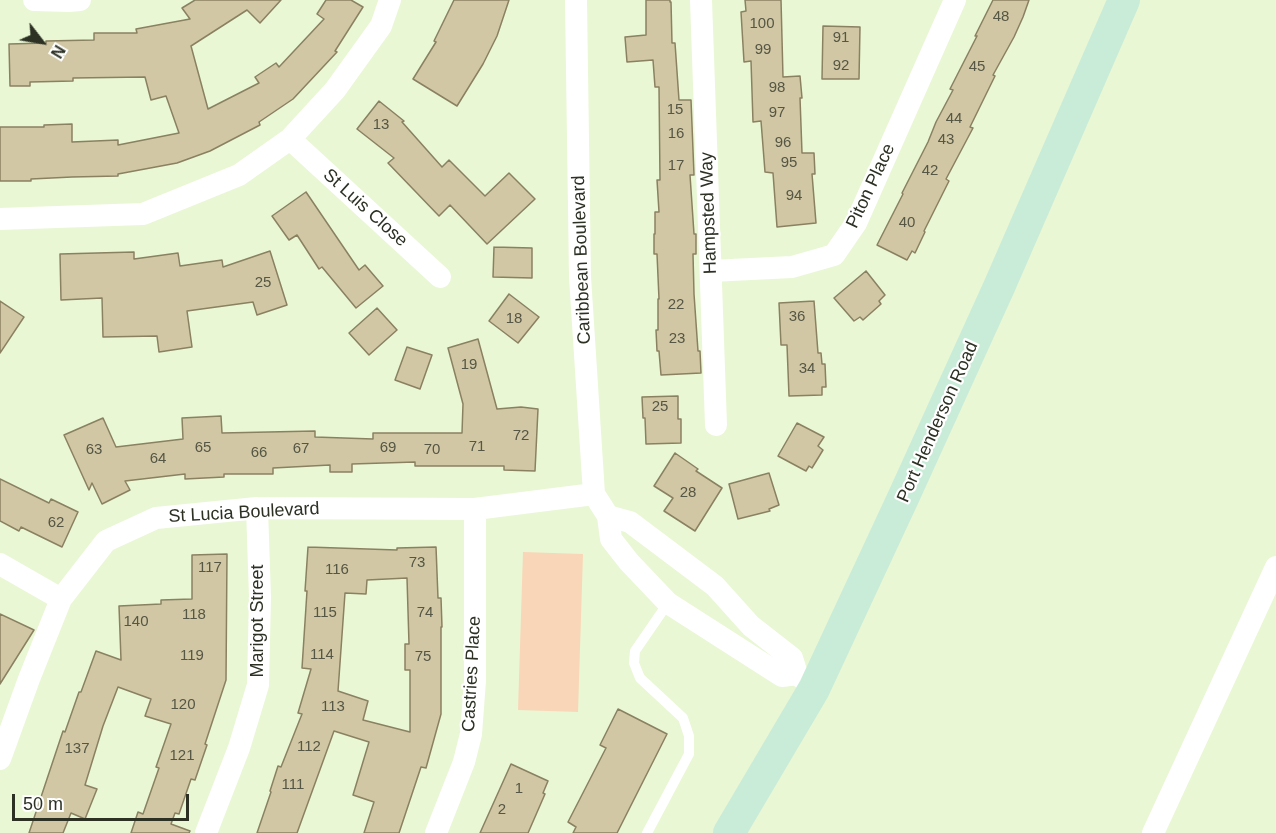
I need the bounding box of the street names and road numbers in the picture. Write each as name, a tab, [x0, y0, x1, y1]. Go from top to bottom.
street label: Piton Place	[842, 140, 900, 232]
street label: Hampsted Way	[696, 151, 722, 275]
street label: St Luis Close	[318, 164, 412, 252]
street label: Caribbean Boulevard	[568, 175, 596, 345]
street label: Port Henderson Road	[893, 338, 983, 506]
street label: St Lucia Boulevard	[168, 498, 320, 528]
street label: Marigot Street	[247, 564, 269, 678]
street label: Castries Place	[458, 615, 486, 733]

